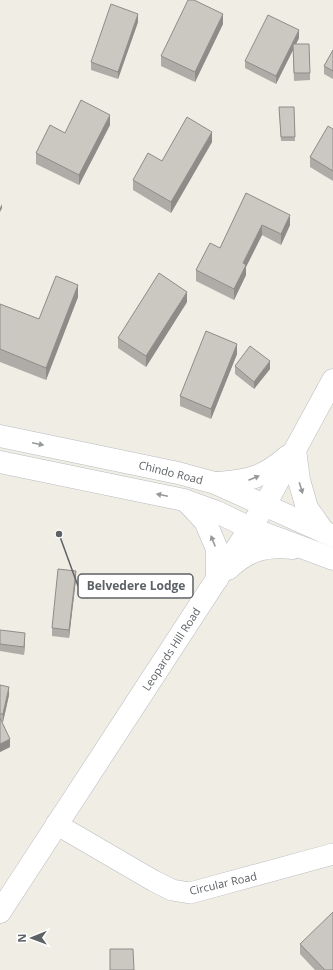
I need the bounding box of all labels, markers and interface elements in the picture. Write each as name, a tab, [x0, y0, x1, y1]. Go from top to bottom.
one-way arrow	[32, 441, 44, 447]
street label: Chindo Road	[137, 457, 205, 487]
one-way arrow	[248, 475, 259, 481]
one-way arrow	[298, 482, 304, 494]
one-way arrow	[155, 492, 168, 498]
one-way arrow	[210, 534, 216, 546]
callout: Belvedere Lodge	[78, 574, 193, 598]
text: Belvedere Lodge	[87, 577, 185, 594]
street label: Leopards Hill Road	[138, 605, 204, 693]
street label: Circular Road	[188, 868, 258, 898]
north arrow	[12, 918, 52, 958]
text: N	[14, 934, 29, 943]

